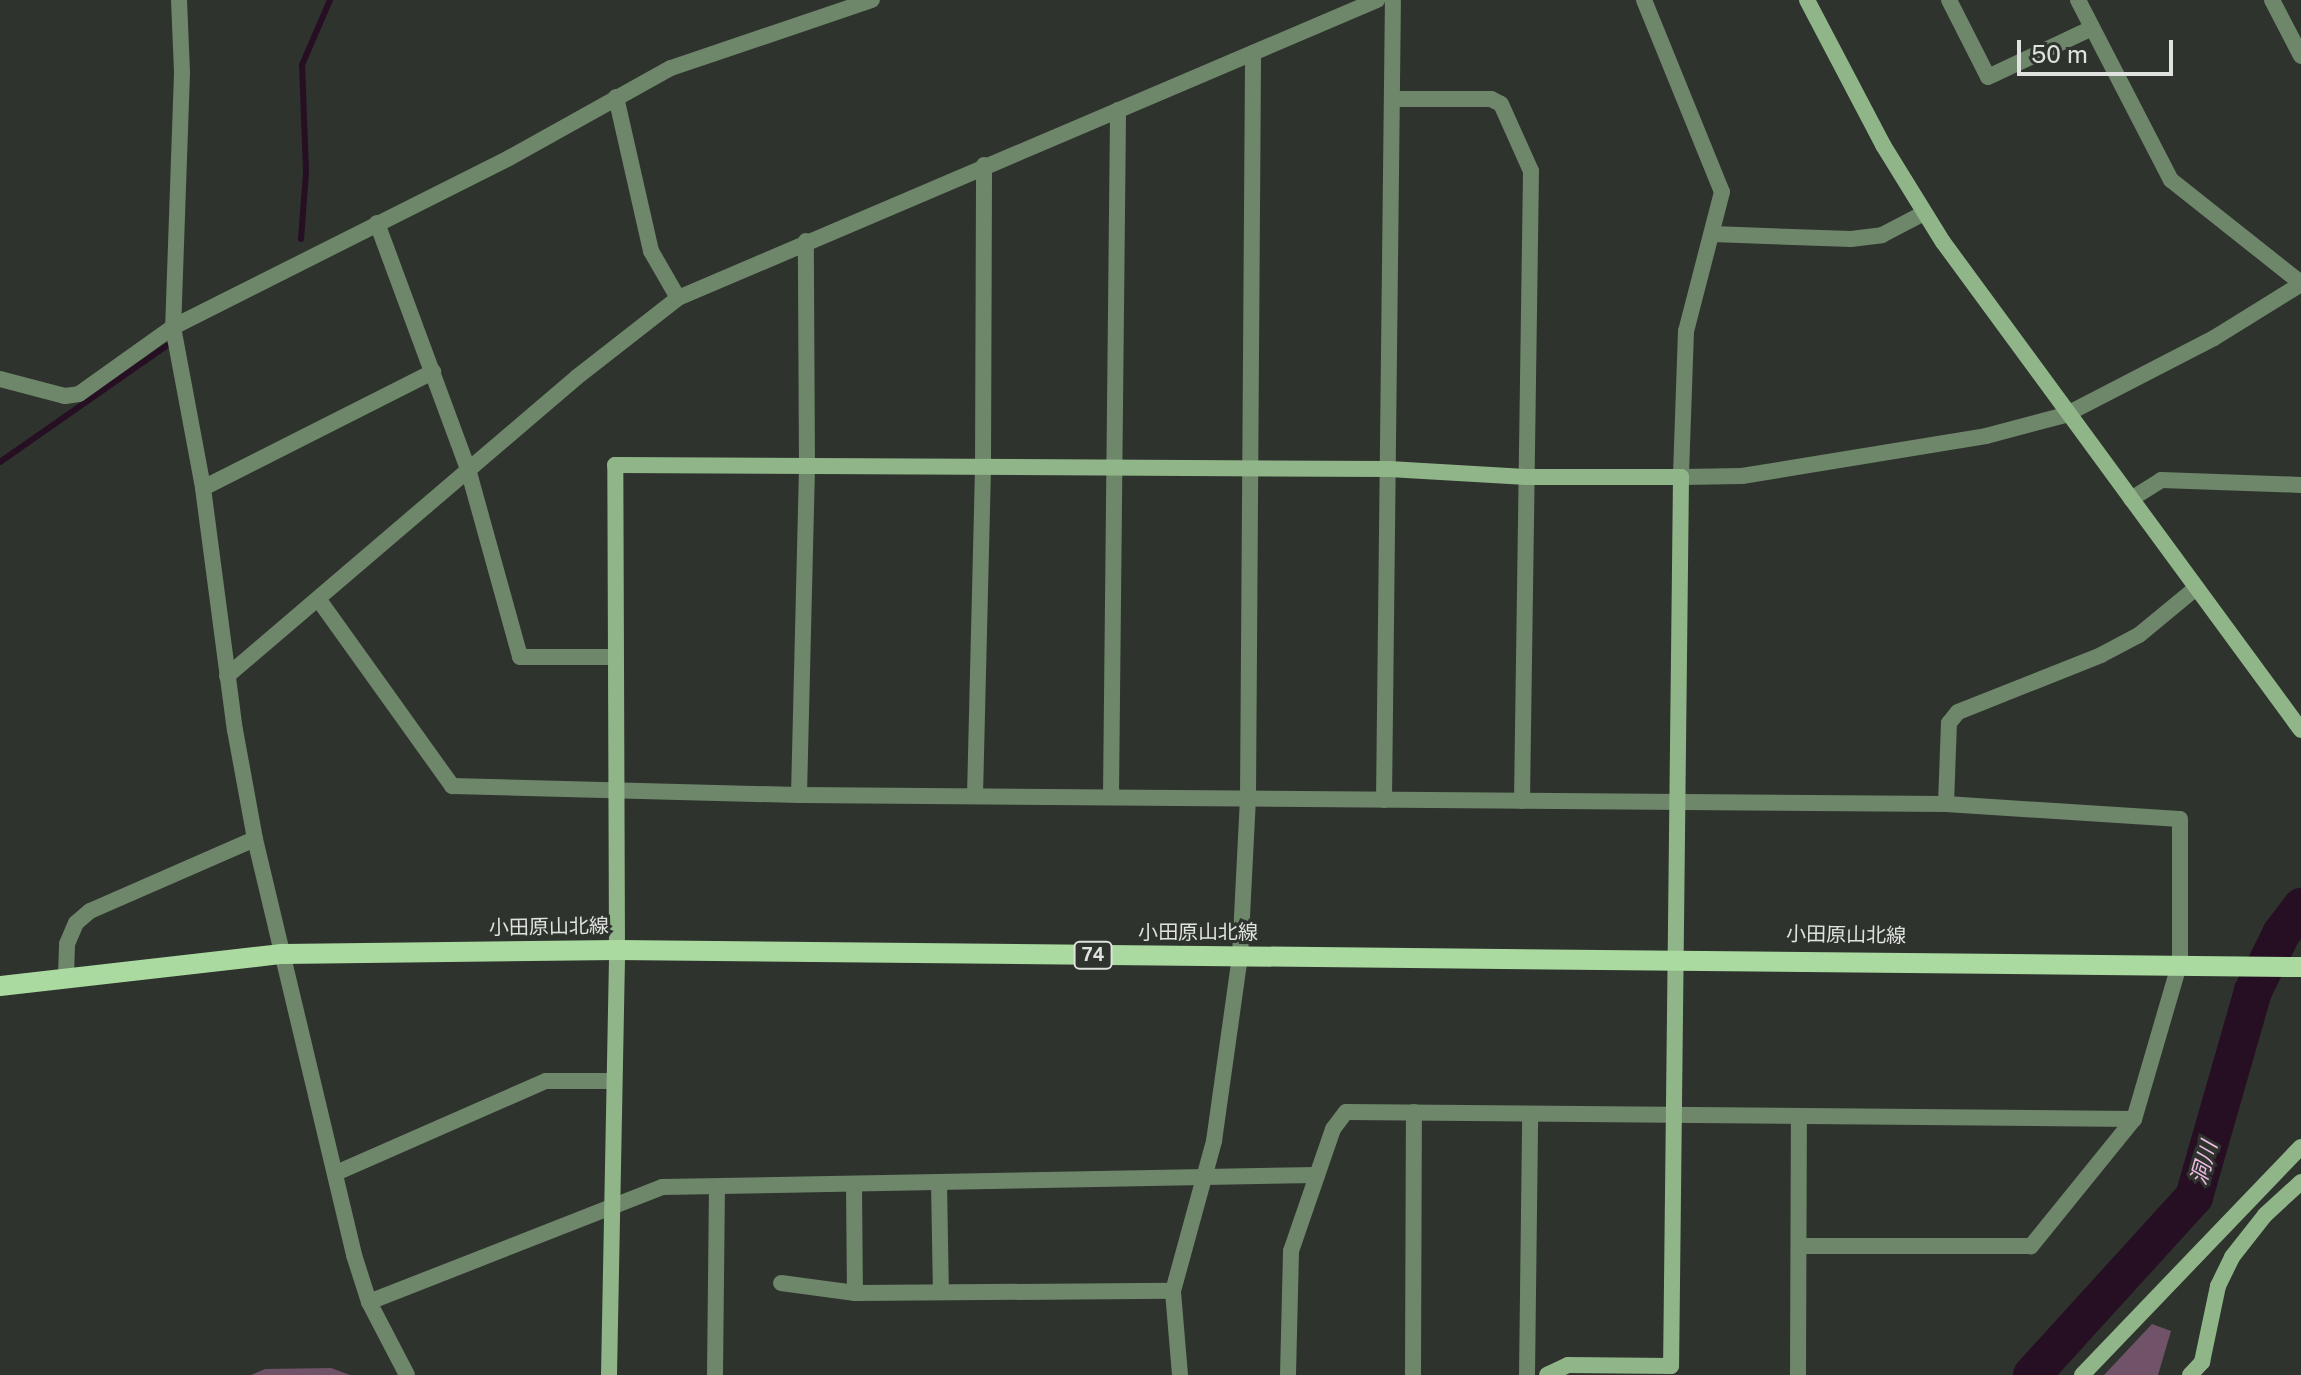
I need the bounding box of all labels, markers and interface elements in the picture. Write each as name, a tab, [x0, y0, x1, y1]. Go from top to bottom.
scale bar	[2021, 24, 2177, 74]
text: 50 m	[2031, 40, 2088, 68]
street label: 小田原山北線	[489, 914, 609, 940]
street label: 小田原山北線	[1138, 920, 1258, 944]
street label: 小田原山北線	[1786, 922, 1906, 948]
road number: 74	[1073, 941, 1113, 969]
water label: 洞川	[2185, 1138, 2223, 1188]

